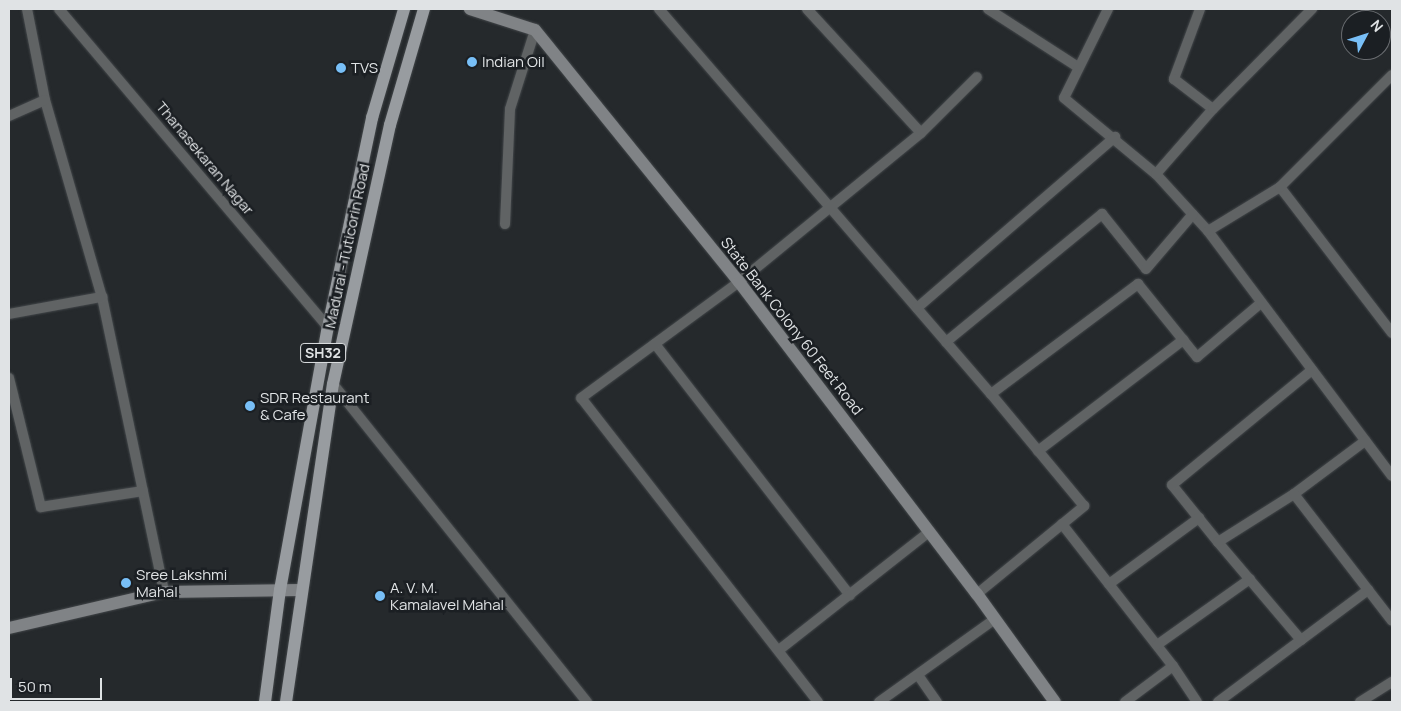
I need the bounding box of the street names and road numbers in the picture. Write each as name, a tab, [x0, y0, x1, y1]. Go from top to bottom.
street label: Thanasekaran Nagar	[152, 98, 258, 218]
street label: Madurai - Tuticorin Road	[321, 162, 373, 330]
street label: State Bank Colony 60 Feet Road	[717, 234, 867, 418]
road number: SH32	[299, 342, 347, 364]

